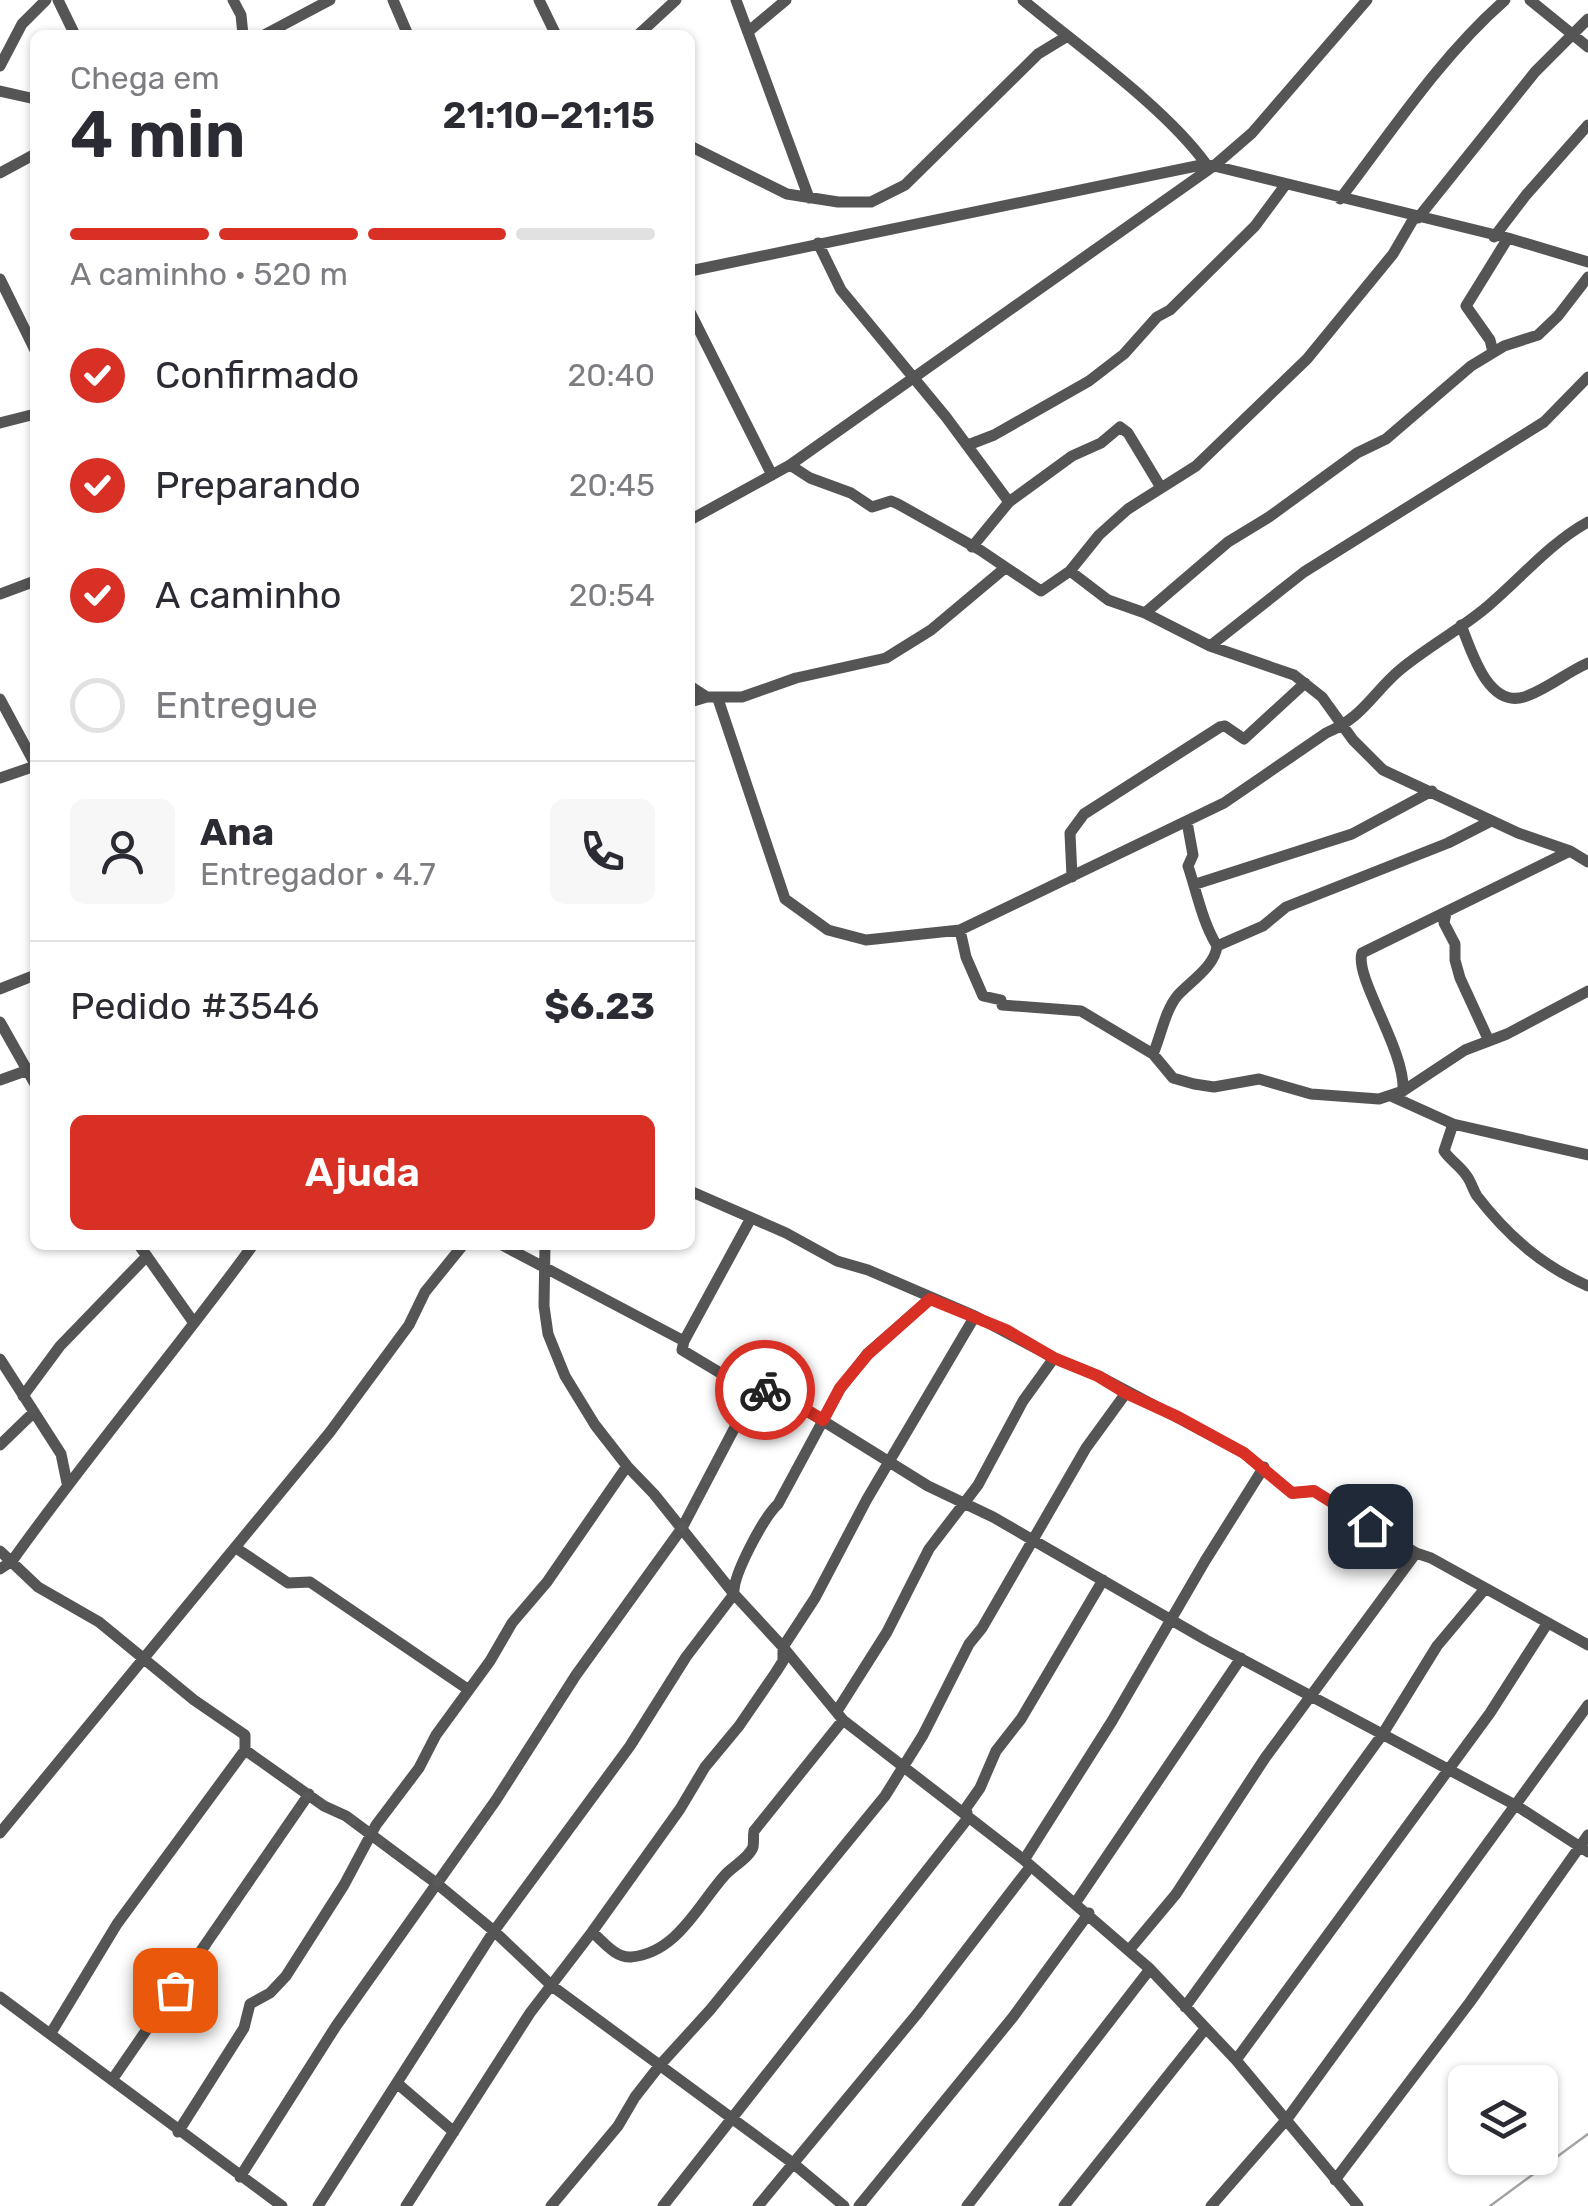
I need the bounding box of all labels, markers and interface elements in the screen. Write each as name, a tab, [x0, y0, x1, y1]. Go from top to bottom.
text: Chega em	[70, 59, 220, 97]
text: 21:10–21:15	[443, 92, 655, 138]
text: 4 min	[70, 96, 246, 173]
text: A caminho · 520 m	[70, 255, 348, 293]
icon: check	[70, 348, 125, 403]
text: Confirmado	[155, 352, 359, 398]
text: 20:40	[568, 356, 655, 394]
icon: check	[70, 458, 125, 513]
text: Preparando	[155, 462, 361, 508]
text: 20:45	[569, 466, 655, 504]
icon: check	[70, 568, 125, 623]
text: A caminho	[155, 572, 342, 618]
text: 20:54	[569, 576, 655, 614]
text: Entregue	[155, 682, 318, 728]
button: person	[70, 799, 175, 904]
button: phone	[550, 799, 655, 904]
text: Ana	[200, 809, 274, 855]
text: Entregador · 4.7	[200, 855, 436, 893]
text: Pedido #3546	[70, 983, 319, 1029]
text: $6.23	[544, 983, 655, 1029]
button: Ajuda	[70, 1115, 655, 1230]
courier	[715, 1340, 815, 1440]
icon: bike	[738, 1363, 793, 1418]
pin	[1328, 1484, 1413, 1569]
icon: home	[1343, 1499, 1398, 1554]
pin	[133, 1948, 218, 2033]
icon: bag	[148, 1963, 203, 2018]
map controls	[1448, 2065, 1558, 2175]
button: layers	[1448, 2065, 1558, 2175]

